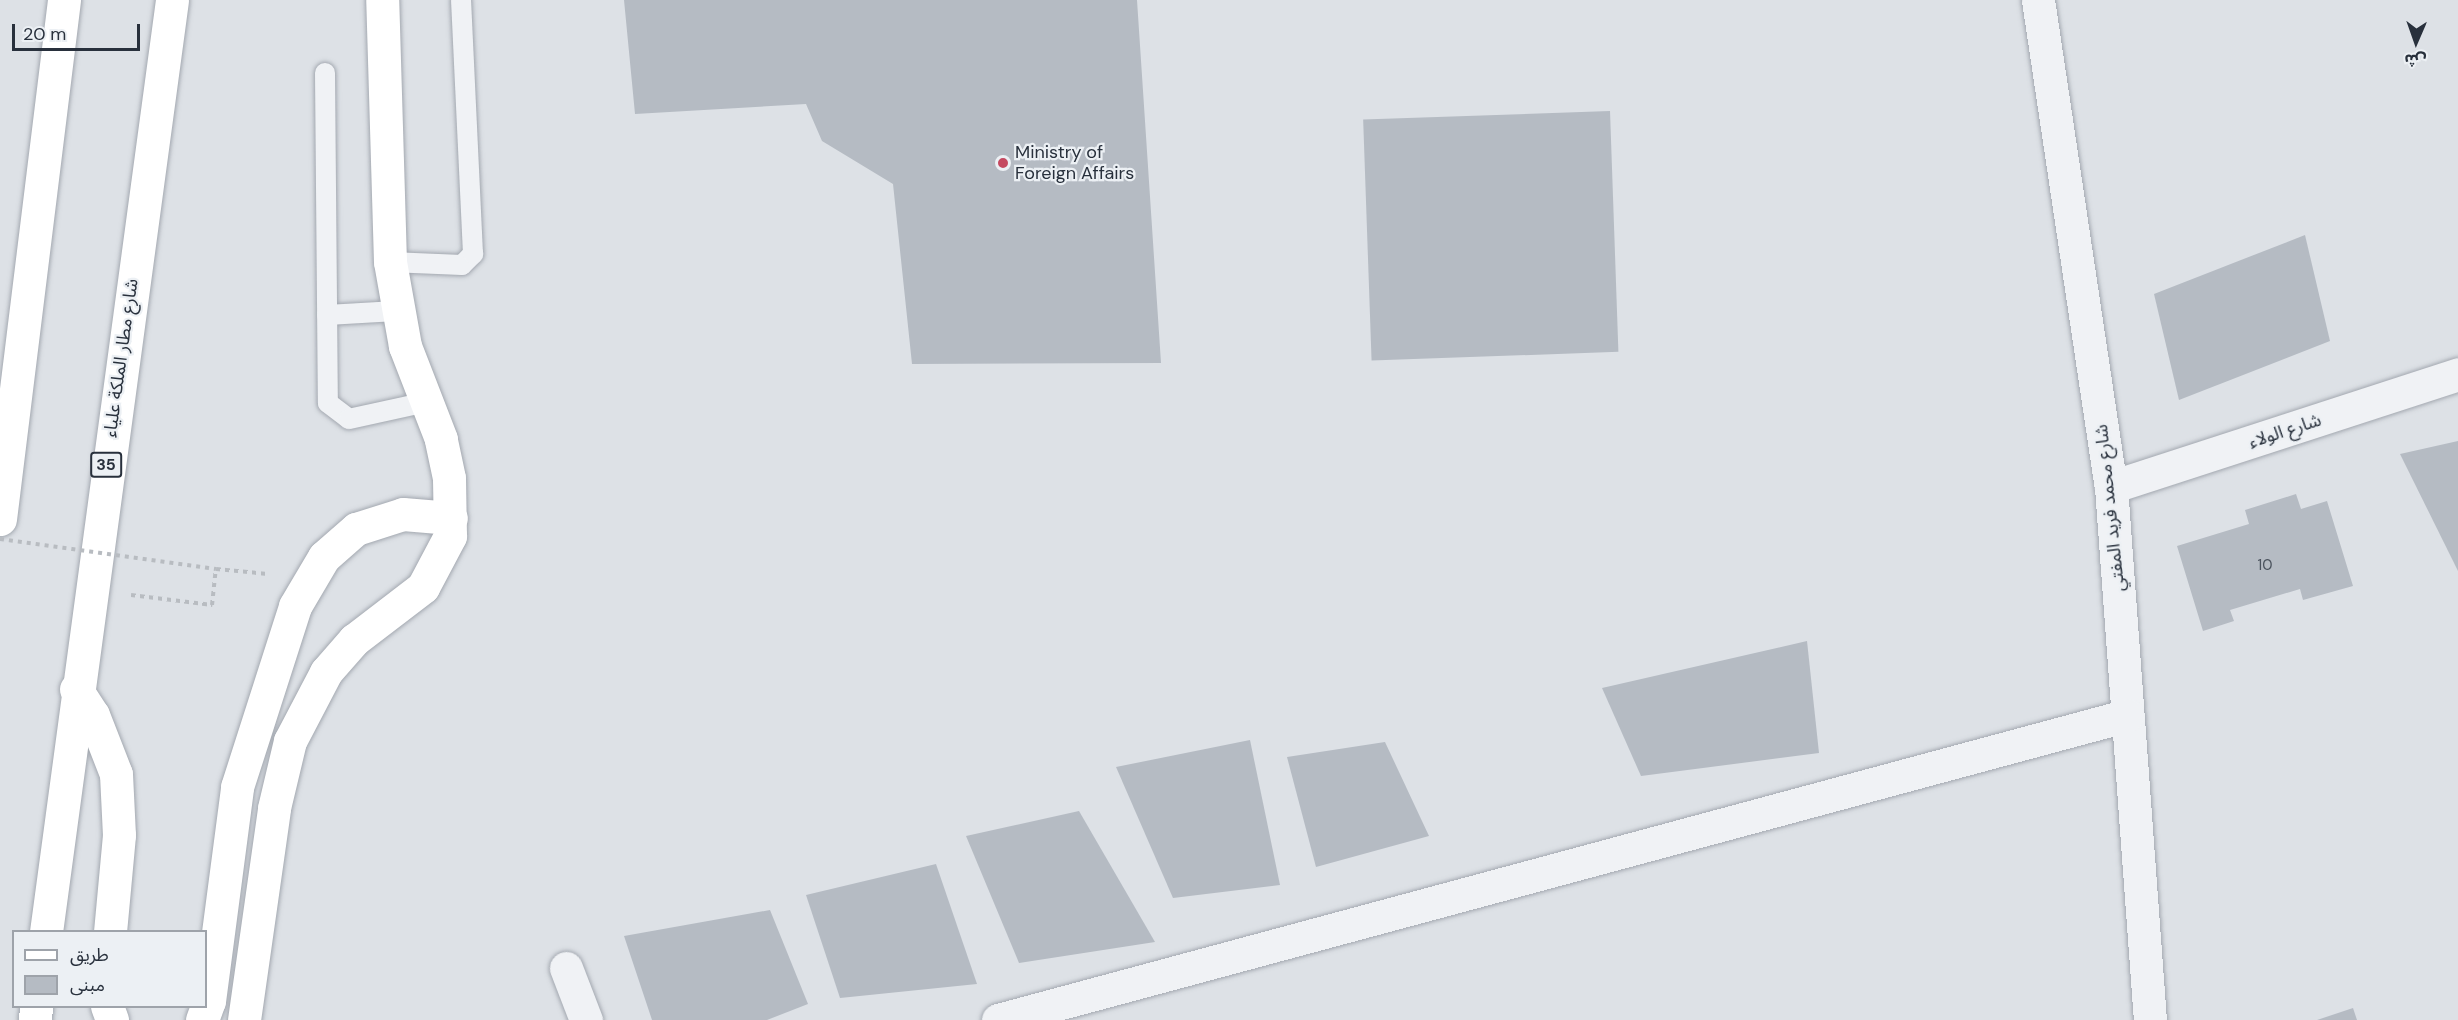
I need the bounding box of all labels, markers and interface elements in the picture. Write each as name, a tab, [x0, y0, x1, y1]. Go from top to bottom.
scale bar	[15, 12, 142, 50]
north arrow	[2386, 12, 2446, 72]
text: 20 m	[23, 22, 66, 46]
text: ش	[2404, 50, 2427, 71]
place label: Ministry of Foreign Affairs	[1015, 142, 1134, 184]
marker: Ministry of Foreign Affairs	[996, 156, 1010, 170]
street label: شارع مطار الملكة علياء	[99, 277, 143, 439]
street label: شارع الولاء	[2246, 409, 2324, 453]
street label: شارع محمد فريد المفتي	[2090, 423, 2130, 593]
road number: 35	[90, 452, 122, 478]
house number: 10	[2258, 557, 2272, 575]
legend	[12, 930, 207, 1008]
text: طريق	[70, 943, 109, 967]
text: مبنى	[70, 973, 105, 997]

